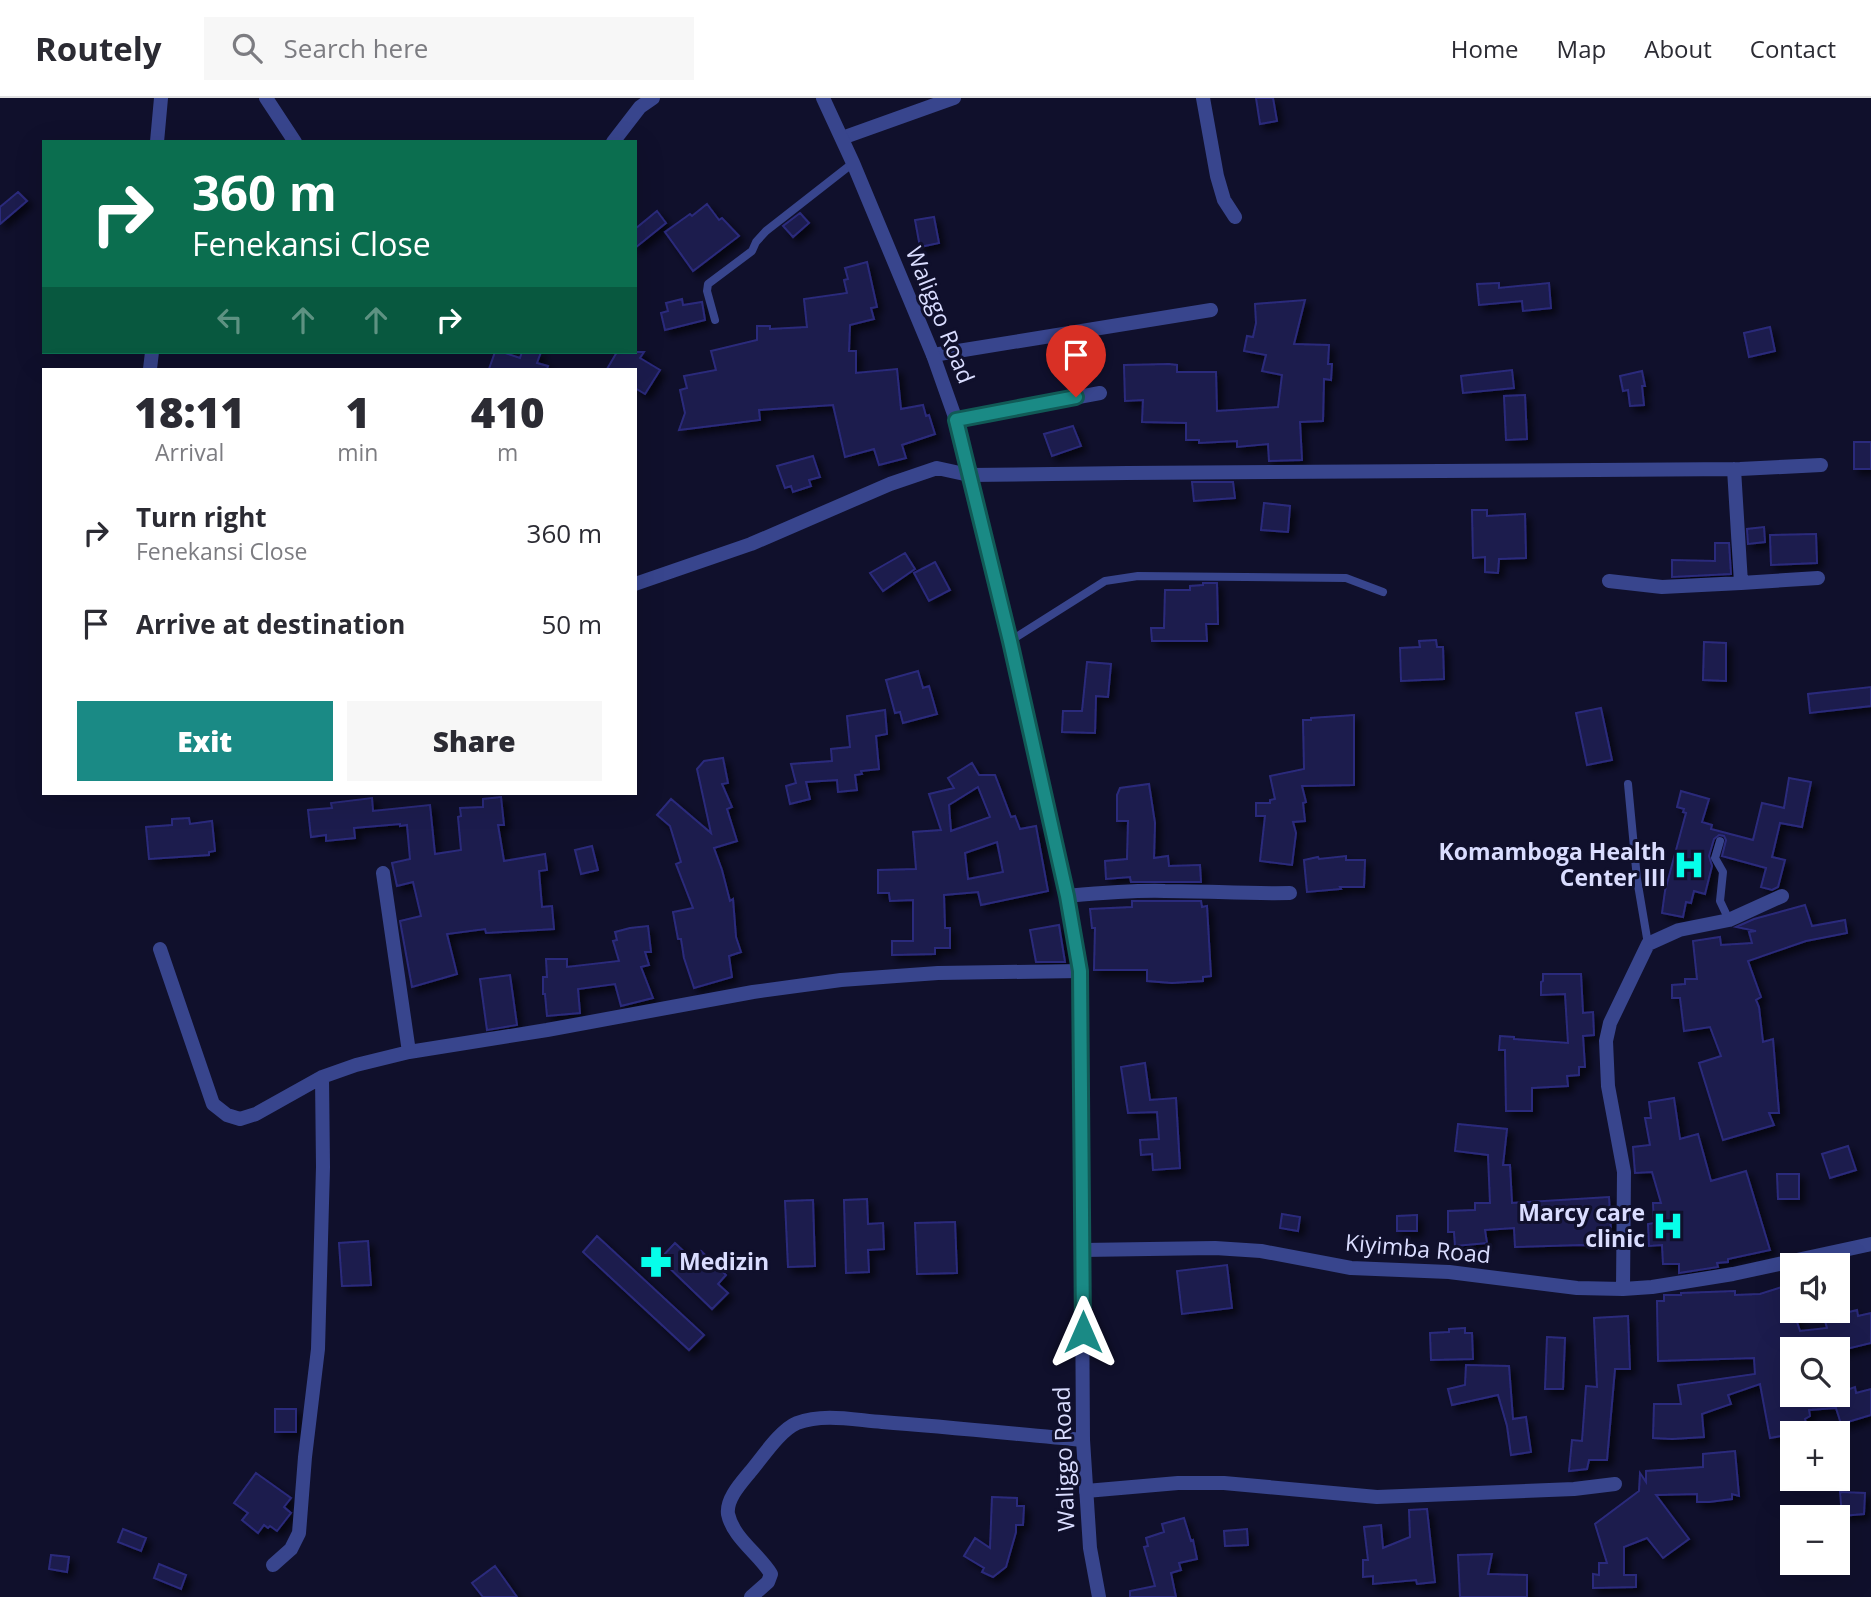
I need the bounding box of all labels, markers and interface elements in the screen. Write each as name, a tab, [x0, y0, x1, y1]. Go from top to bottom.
search box	[204, 17, 694, 80]
text: Routely	[35, 26, 162, 71]
icon: search	[228, 29, 266, 67]
text: Search here	[284, 30, 428, 66]
text: Home	[1451, 32, 1519, 65]
text: Map	[1557, 32, 1606, 65]
text: About	[1644, 32, 1712, 65]
text: Contact	[1750, 32, 1836, 65]
text: 360 m	[192, 159, 337, 225]
icon: right	[77, 168, 168, 259]
text: Fenekansi Close	[192, 222, 431, 265]
street label: Waliggo Road	[899, 241, 983, 388]
icon: left	[211, 301, 249, 339]
icon: ahead	[284, 301, 322, 339]
icon: ahead	[357, 301, 395, 339]
icon: right	[430, 301, 468, 339]
pin	[1046, 325, 1106, 397]
icon: arrive	[1057, 336, 1095, 374]
text: 18:11	[134, 383, 245, 440]
text: 1	[346, 383, 370, 440]
text: 410	[471, 383, 545, 440]
text: Arrival	[155, 436, 224, 468]
text: min	[337, 436, 378, 468]
text: m	[497, 436, 518, 468]
text: Turn right	[136, 499, 267, 535]
icon: right	[77, 514, 115, 552]
text: 360 m	[527, 515, 602, 551]
text: Fenekansi Close	[136, 535, 308, 567]
icon: arrive	[77, 605, 115, 643]
text: Arrive at destination	[136, 606, 405, 642]
text: 50 m	[541, 606, 602, 642]
button: Exit	[77, 701, 333, 781]
button: Share	[347, 701, 602, 781]
place label: Komamboga Health Center III	[1439, 835, 1666, 893]
hospital icon: Komamboga Health Center III	[1672, 848, 1706, 882]
place label: Marcy care clinic	[1518, 1196, 1645, 1254]
hospital icon: Marcy care clinic	[1651, 1209, 1685, 1243]
street label: Kiyimba Road	[1344, 1226, 1492, 1270]
pharmacy icon: Medizin	[639, 1245, 673, 1279]
place label: Medizin	[679, 1245, 769, 1277]
map controls	[1780, 1253, 1850, 1575]
button: sound	[1780, 1253, 1850, 1323]
position arrow	[1046, 1295, 1120, 1369]
button: search	[1780, 1337, 1850, 1407]
street label: Waliggo Road	[1044, 1386, 1082, 1532]
button: +	[1780, 1421, 1850, 1491]
button: −	[1780, 1505, 1850, 1575]

